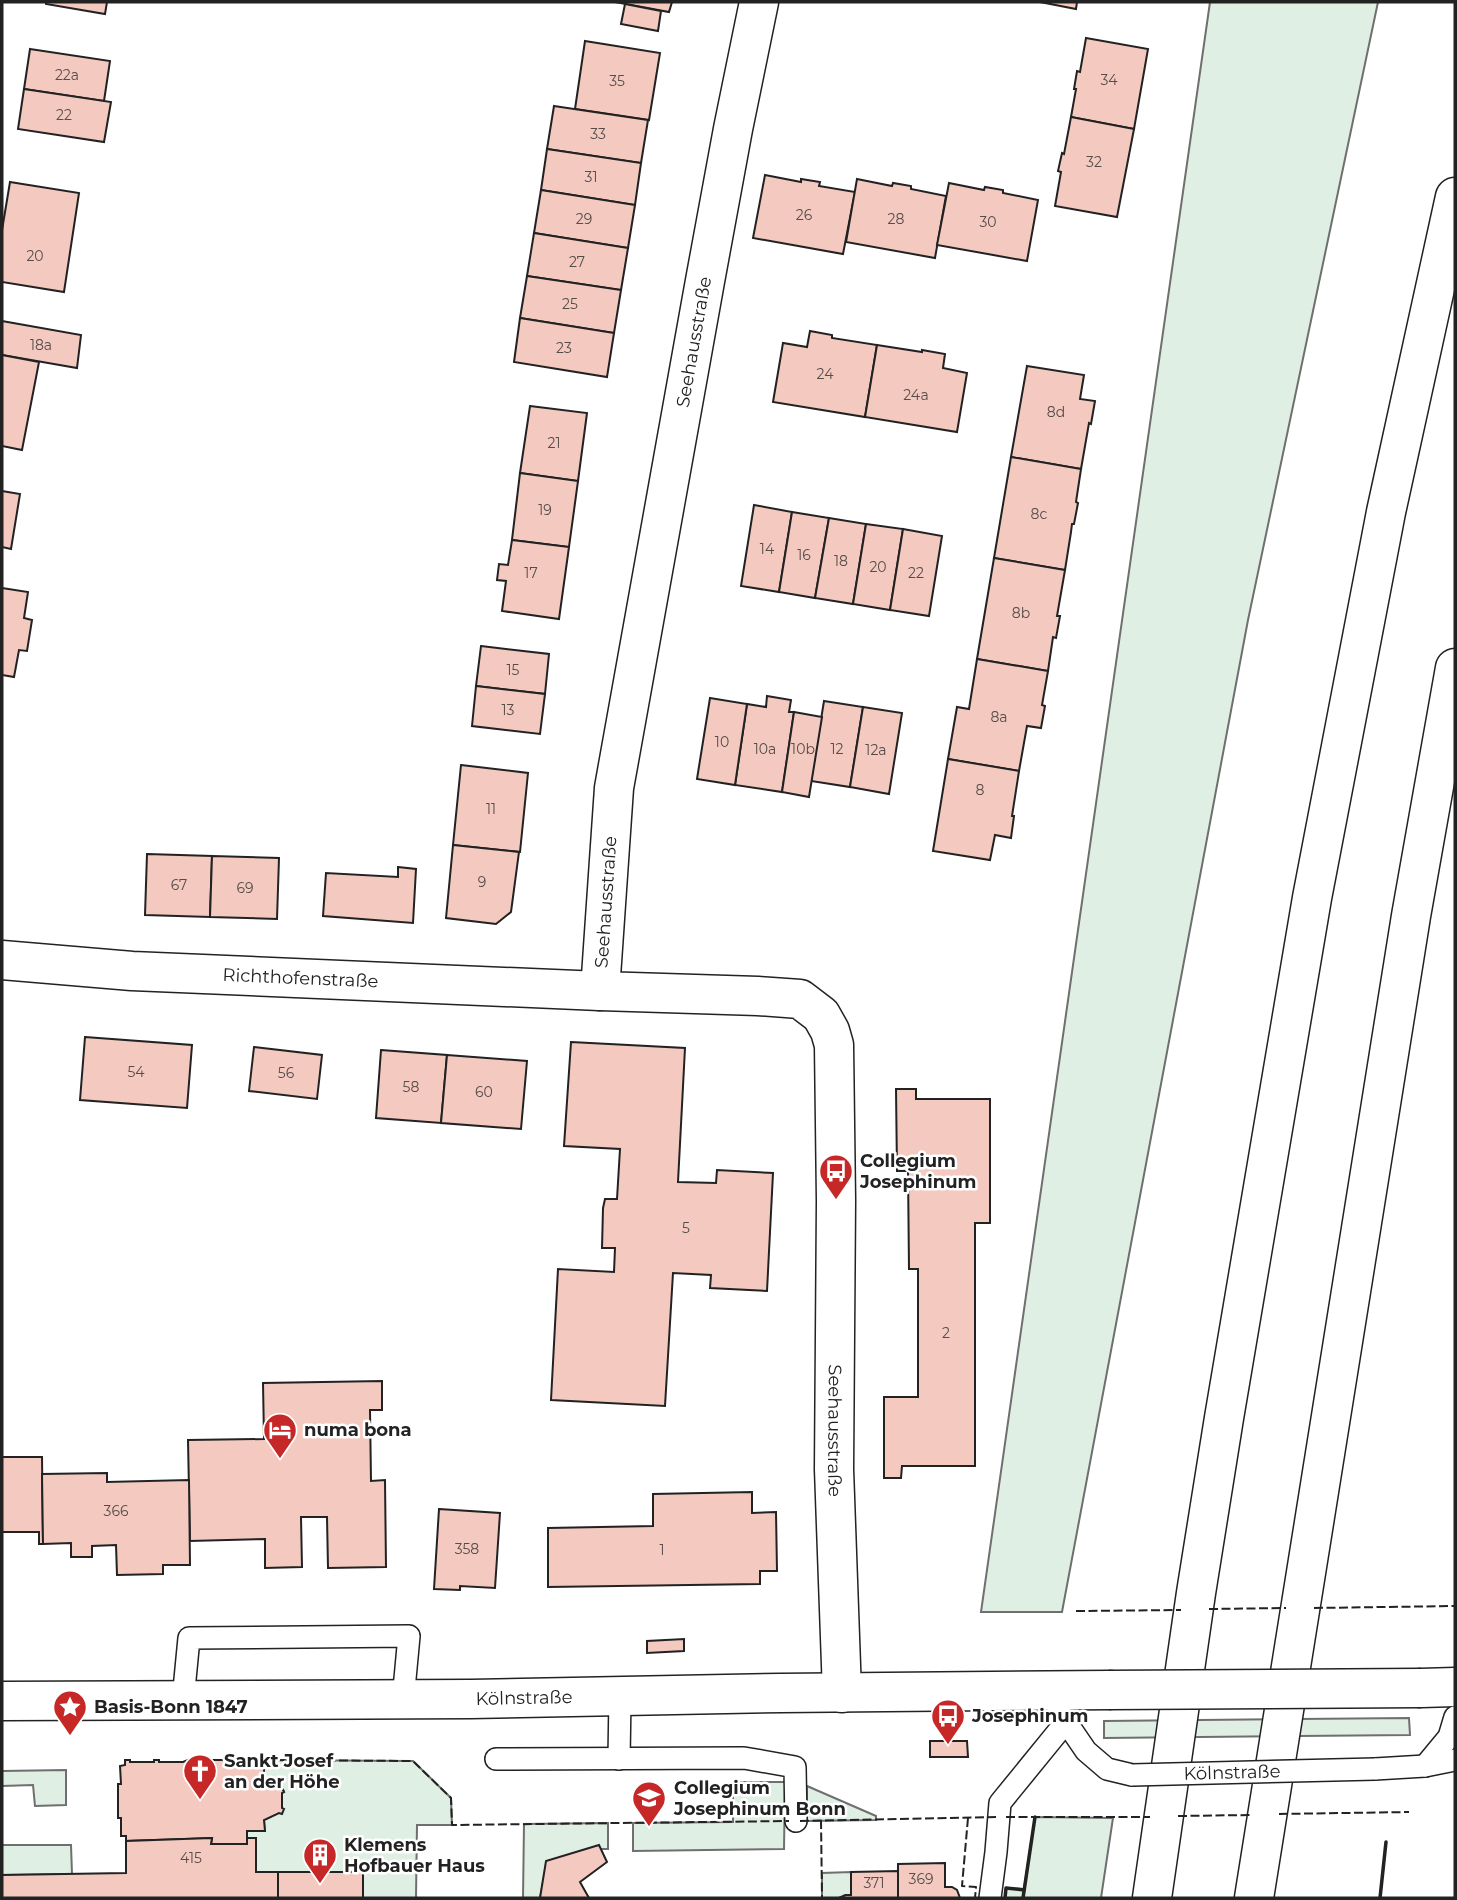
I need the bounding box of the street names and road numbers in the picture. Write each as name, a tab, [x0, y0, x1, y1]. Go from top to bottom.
street label: Seehausstraße	[672, 275, 716, 409]
street label: Seehausstraße	[590, 835, 622, 969]
street label: Richthofenstraße	[222, 964, 379, 993]
street label: Seehausstraße	[823, 1364, 846, 1498]
street label: Kölnstraße	[475, 1686, 573, 1710]
street label: Kölnstraße	[1183, 1760, 1281, 1785]

